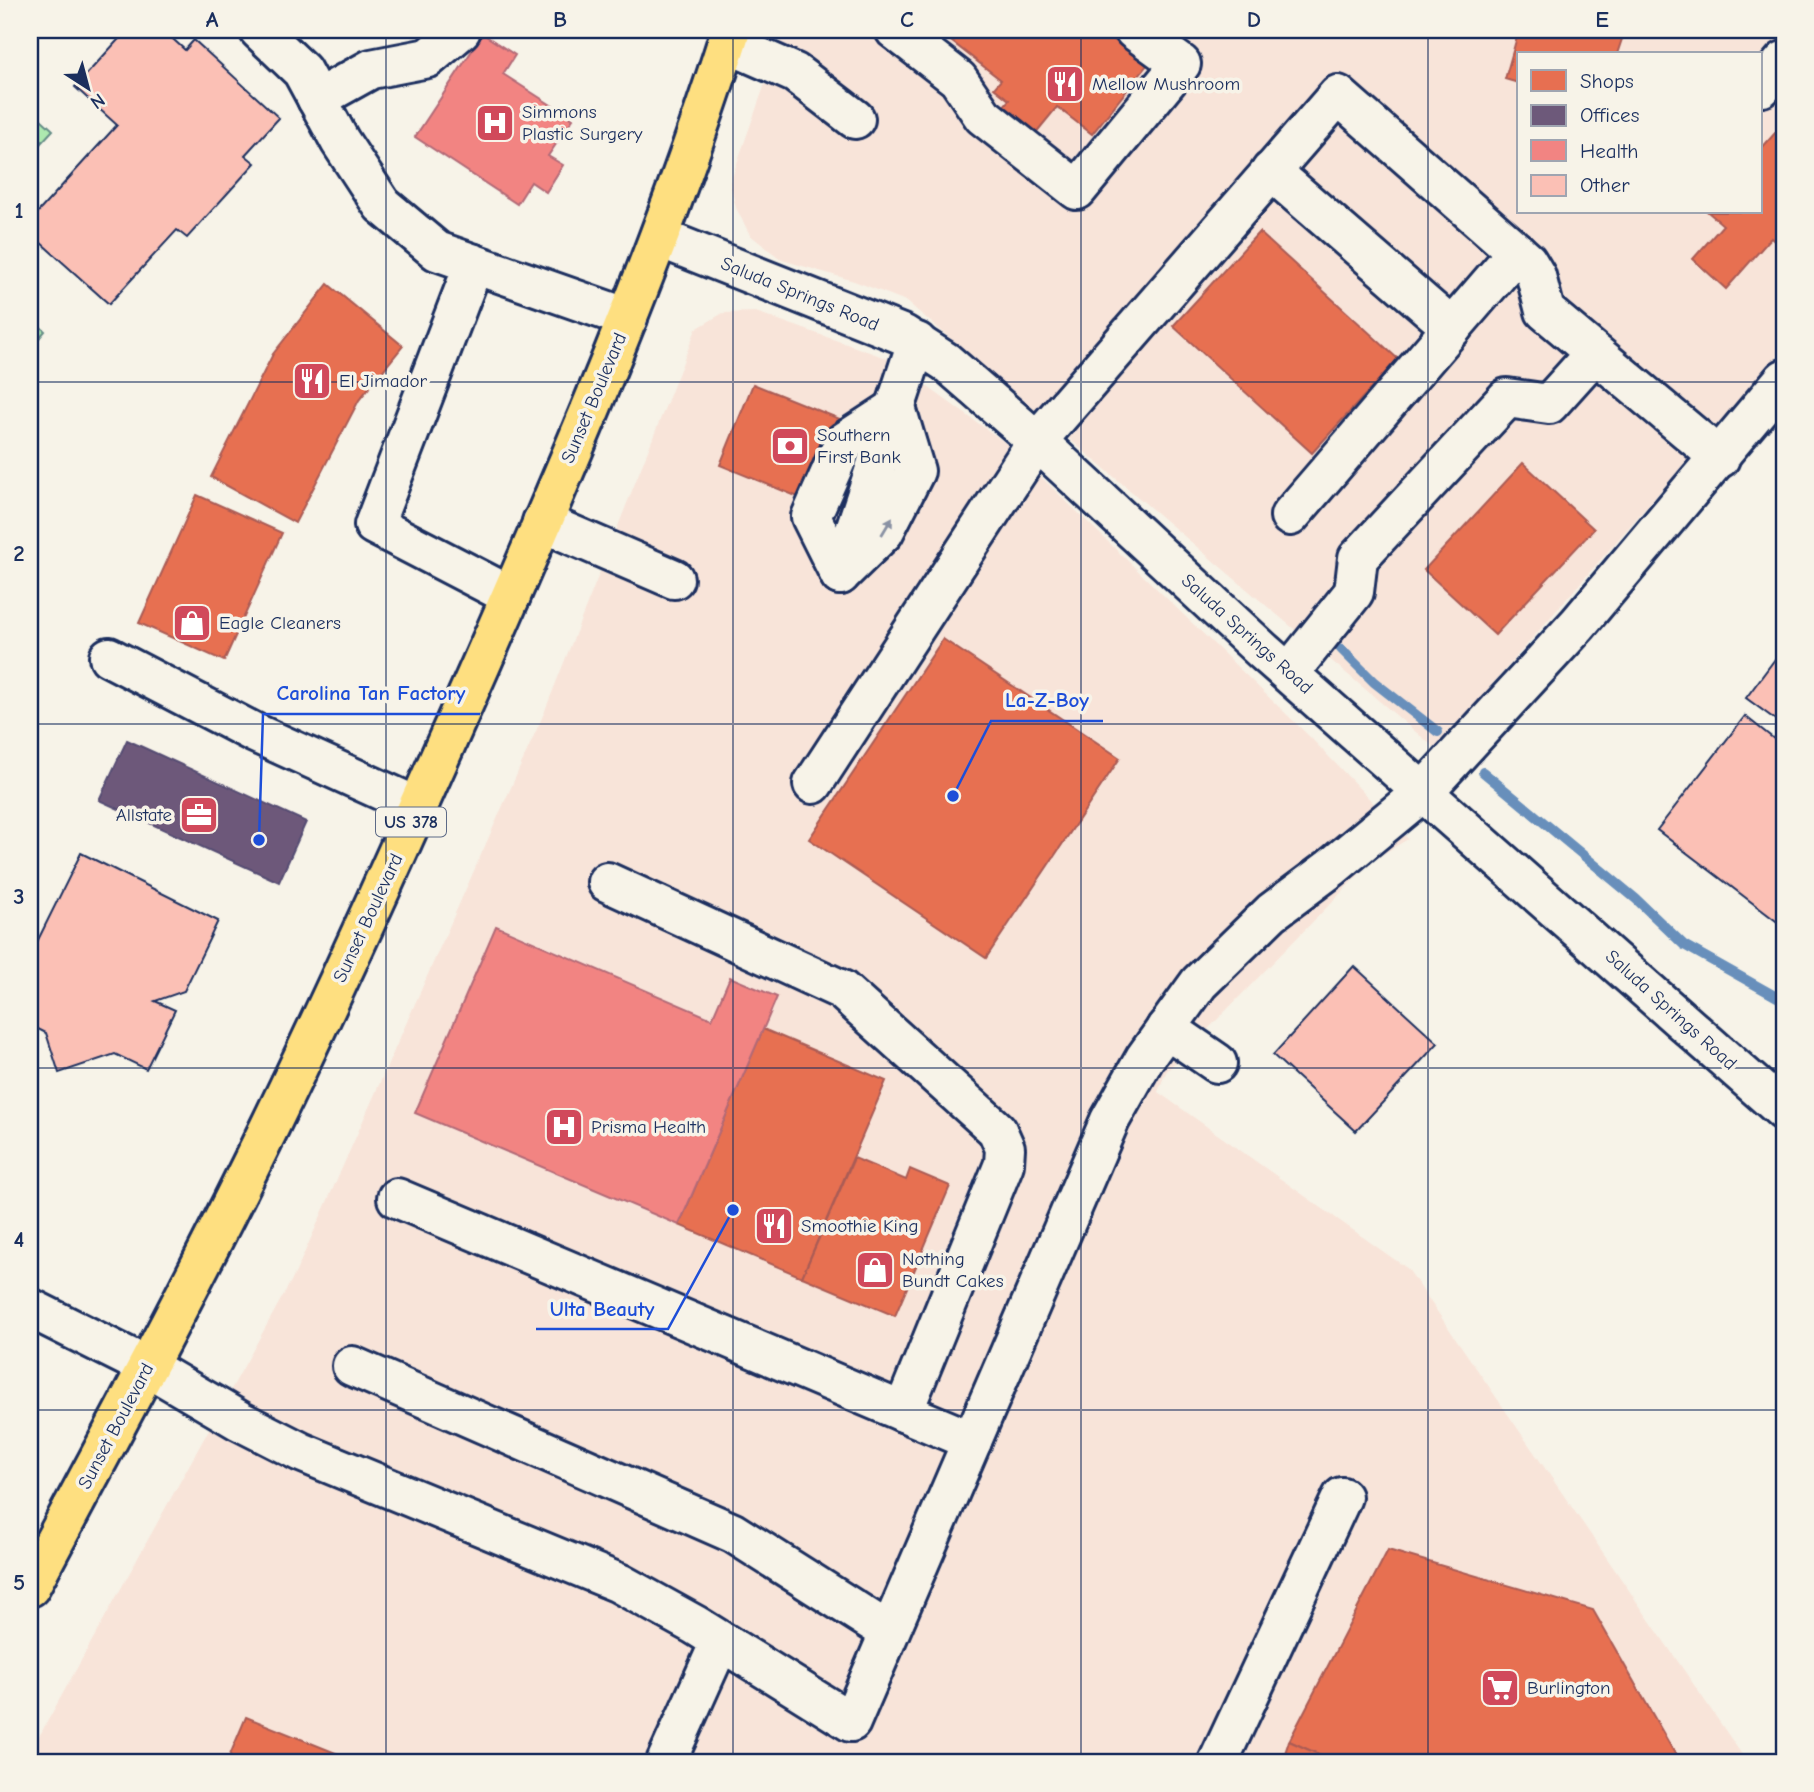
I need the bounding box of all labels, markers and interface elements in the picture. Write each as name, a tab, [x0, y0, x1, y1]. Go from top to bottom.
text: A	[206, 6, 219, 33]
text: B	[553, 6, 567, 33]
text: C	[900, 6, 914, 33]
text: D	[1247, 6, 1261, 33]
text: E	[1595, 6, 1609, 33]
north arrow	[52, 52, 122, 122]
legend	[1517, 52, 1762, 214]
restaurant icon: Mellow Mushroom	[1044, 63, 1086, 105]
text: Shops	[1580, 69, 1634, 93]
place label: Mellow Mushroom	[1092, 73, 1240, 95]
text: N	[86, 88, 109, 113]
place label: Simmons Plastic Surgery	[522, 101, 643, 145]
hospital icon: Simmons Plastic Surgery	[474, 102, 516, 144]
text: Offices	[1580, 103, 1639, 127]
text: Health	[1580, 139, 1638, 163]
text: Other	[1580, 173, 1630, 197]
text: 1	[14, 197, 24, 224]
street label: Saluda Springs Road	[718, 252, 882, 336]
street label: Sunset Boulevard	[557, 330, 631, 466]
restaurant icon: El Jimador	[291, 360, 333, 402]
place label: El Jimador	[339, 370, 428, 392]
place label: Southern First Bank	[817, 424, 902, 468]
bank icon: Southern First Bank	[769, 425, 811, 467]
one-way arrow	[880, 516, 893, 535]
text: 2	[13, 540, 25, 567]
street label: Saluda Springs Road	[1177, 569, 1317, 699]
shop icon: Eagle Cleaners	[171, 602, 213, 644]
place label: Eagle Cleaners	[219, 612, 341, 634]
callout: Carolina Tan Factory	[263, 672, 480, 714]
callout: La-Z-Boy	[991, 679, 1103, 721]
text: Carolina Tan Factory	[277, 681, 466, 705]
text: La-Z-Boy	[1005, 688, 1089, 712]
office icon: Allstate	[178, 794, 220, 836]
place label: Allstate	[116, 804, 172, 826]
road number: US 378	[376, 808, 446, 836]
street label: Sunset Boulevard	[329, 850, 407, 986]
text: 3	[13, 883, 25, 910]
street label: Saluda Springs Road	[1601, 945, 1741, 1075]
hospital icon: Prisma Health	[543, 1106, 585, 1148]
place label: Prisma Health	[591, 1116, 706, 1138]
restaurant icon: Smoothie King	[753, 1205, 795, 1247]
place label: Smoothie King	[801, 1215, 918, 1237]
text: 4	[14, 1226, 25, 1253]
place label: Nothing Bundt Cakes	[902, 1248, 1004, 1292]
shop icon: Nothing Bundt Cakes	[854, 1249, 896, 1291]
callout: Ulta Beauty	[536, 1287, 668, 1329]
text: Ulta Beauty	[550, 1297, 655, 1321]
street label: Sunset Boulevard	[74, 1359, 158, 1493]
text: 5	[13, 1569, 25, 1596]
supermarket icon: Burlington	[1479, 1667, 1521, 1709]
place label: Burlington	[1527, 1677, 1611, 1699]

